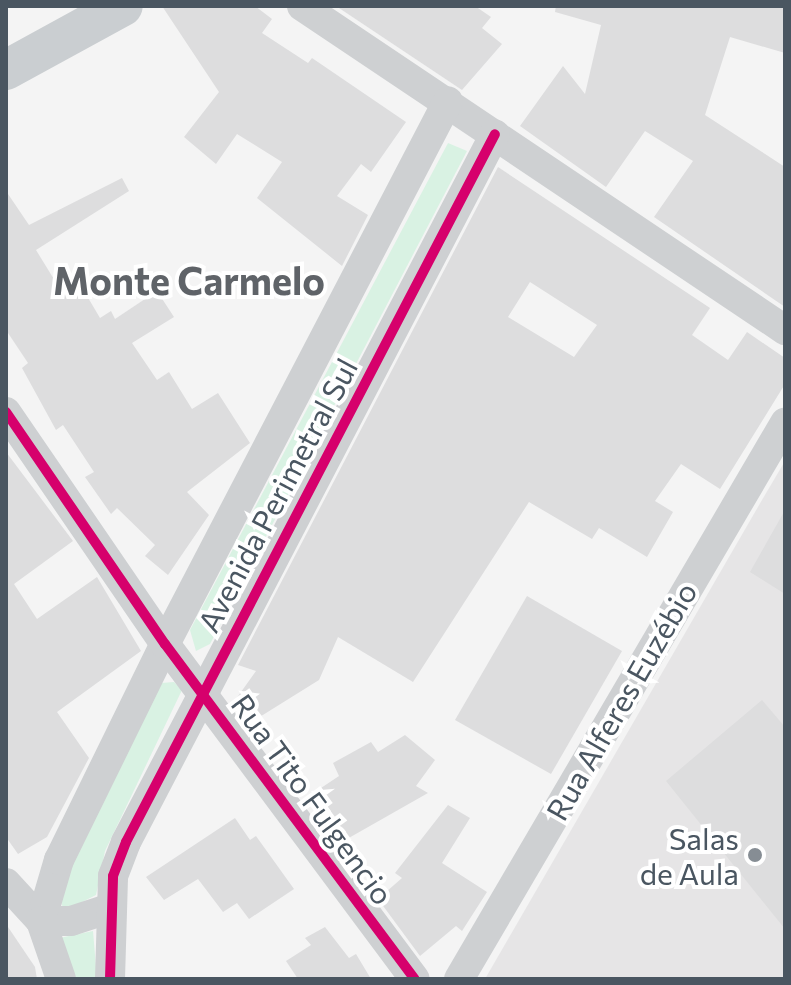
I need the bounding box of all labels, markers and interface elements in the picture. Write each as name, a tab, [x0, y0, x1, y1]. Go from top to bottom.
district label: Monte Carmelo	[53, 257, 325, 303]
street label: Avenida Perimetral Sul	[190, 352, 364, 638]
street label: Rua Alferes Euzébio	[538, 576, 704, 826]
street label: Rua Tito Fulgencio	[225, 687, 401, 911]
place label: Salas de Aula	[640, 820, 739, 890]
marker: Salas de Aula	[746, 846, 764, 864]

